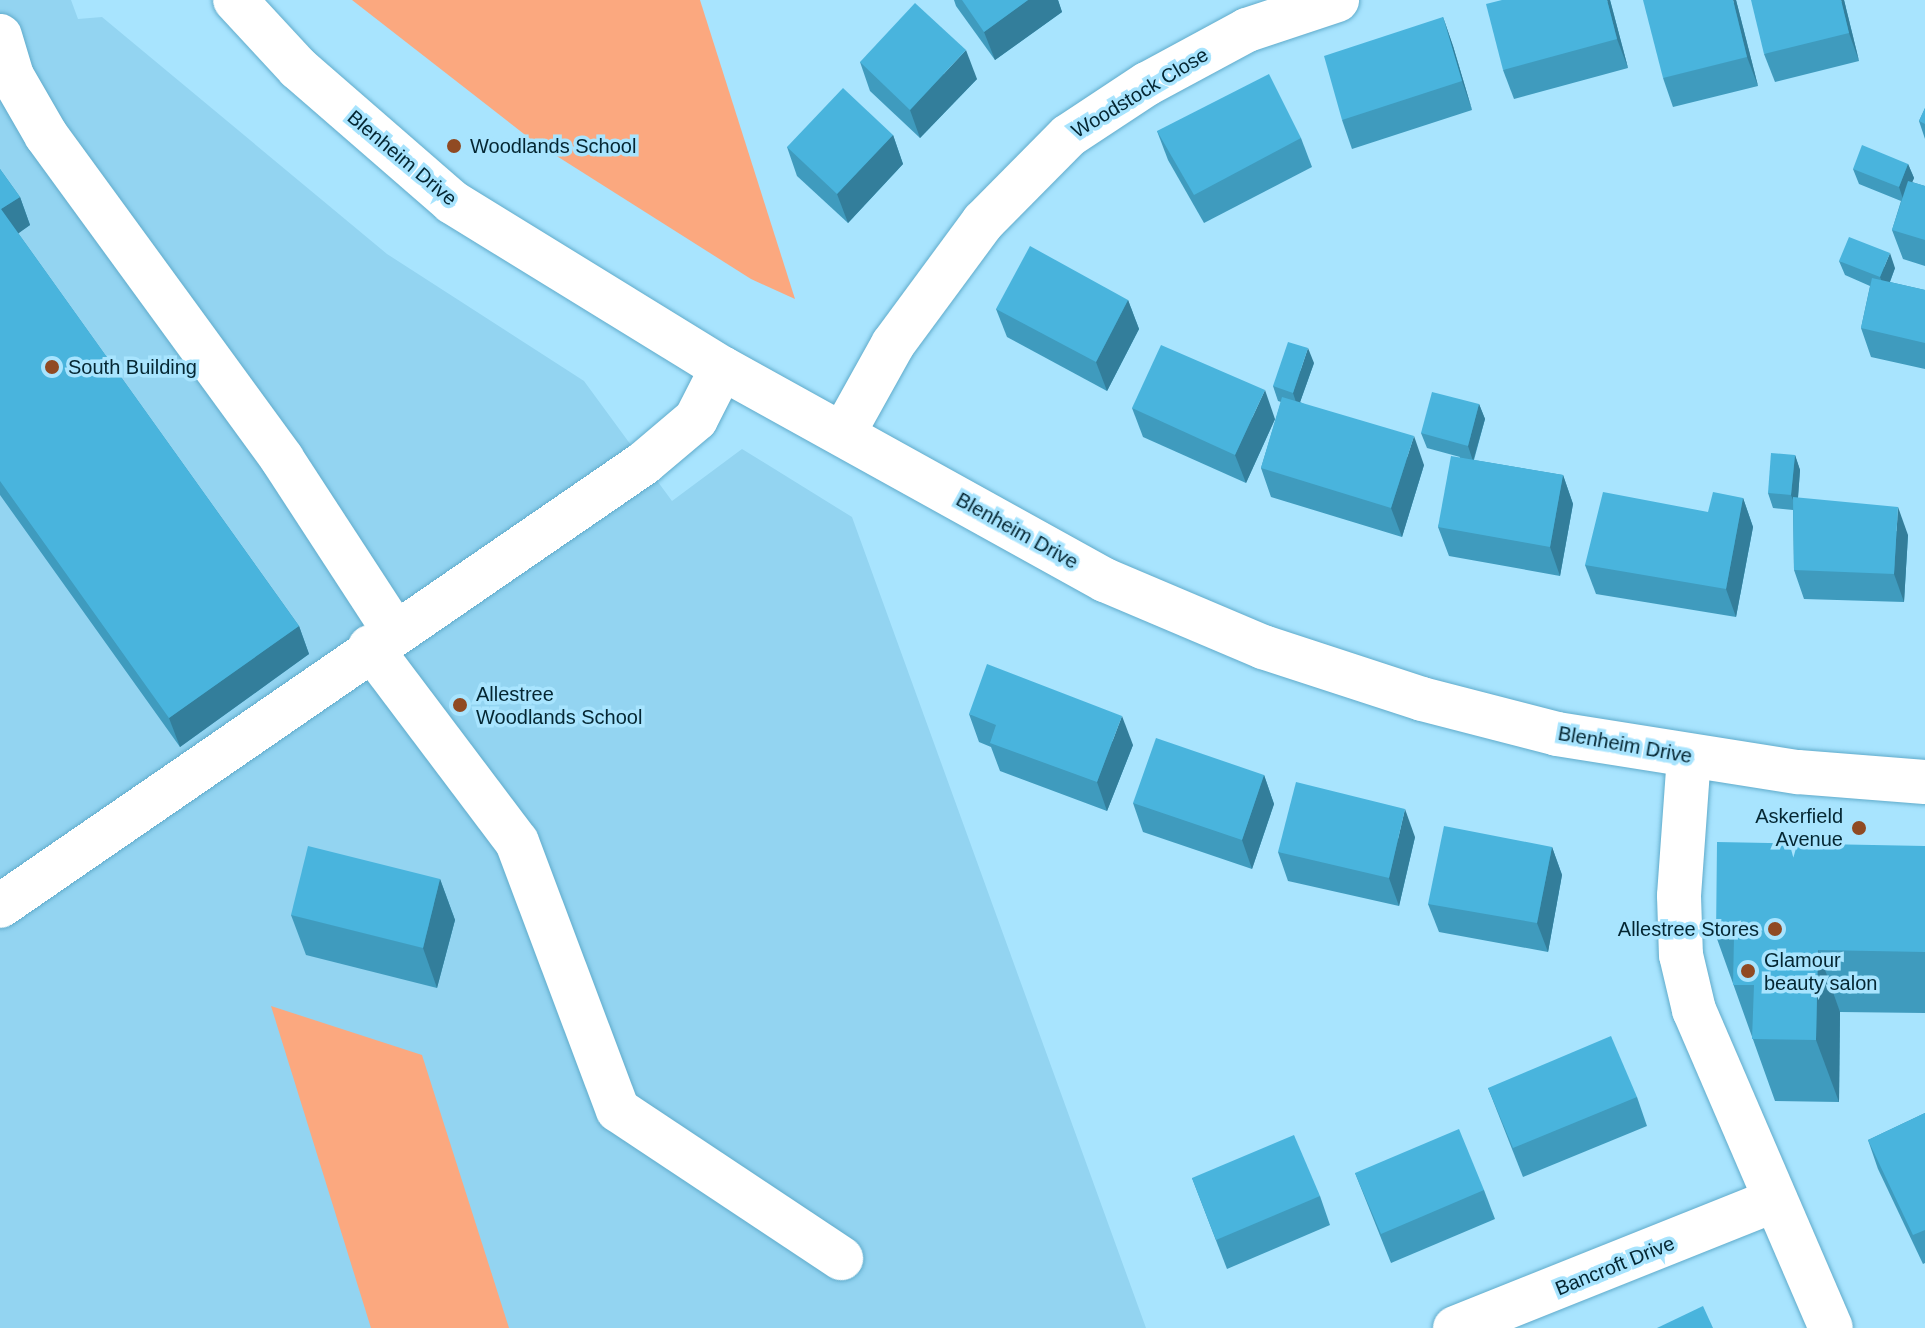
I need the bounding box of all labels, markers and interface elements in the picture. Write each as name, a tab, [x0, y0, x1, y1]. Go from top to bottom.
street label: Woodstock Close	[1067, 43, 1213, 143]
street label: Blenheim Drive	[342, 105, 462, 211]
place label: Woodlands School	[470, 134, 636, 158]
marker: Woodlands School	[445, 137, 463, 155]
place label: South Building	[68, 355, 197, 379]
marker: South Building	[43, 358, 61, 376]
street label: Blenheim Drive	[952, 488, 1082, 574]
place label: Allestree Woodlands School	[476, 682, 642, 729]
marker: Allestree Woodlands School	[451, 696, 469, 714]
street label: Blenheim Drive	[1556, 721, 1694, 769]
place label: Askerfield Avenue	[1755, 804, 1843, 851]
marker: Askerfield Avenue	[1850, 819, 1868, 837]
place label: Allestree Stores	[1618, 917, 1759, 941]
marker: Allestree Stores	[1766, 920, 1784, 938]
place label: Glamour beauty salon	[1764, 948, 1877, 995]
marker: Glamour beauty salon	[1739, 962, 1757, 980]
street label: Bancroft Drive	[1552, 1231, 1678, 1301]

